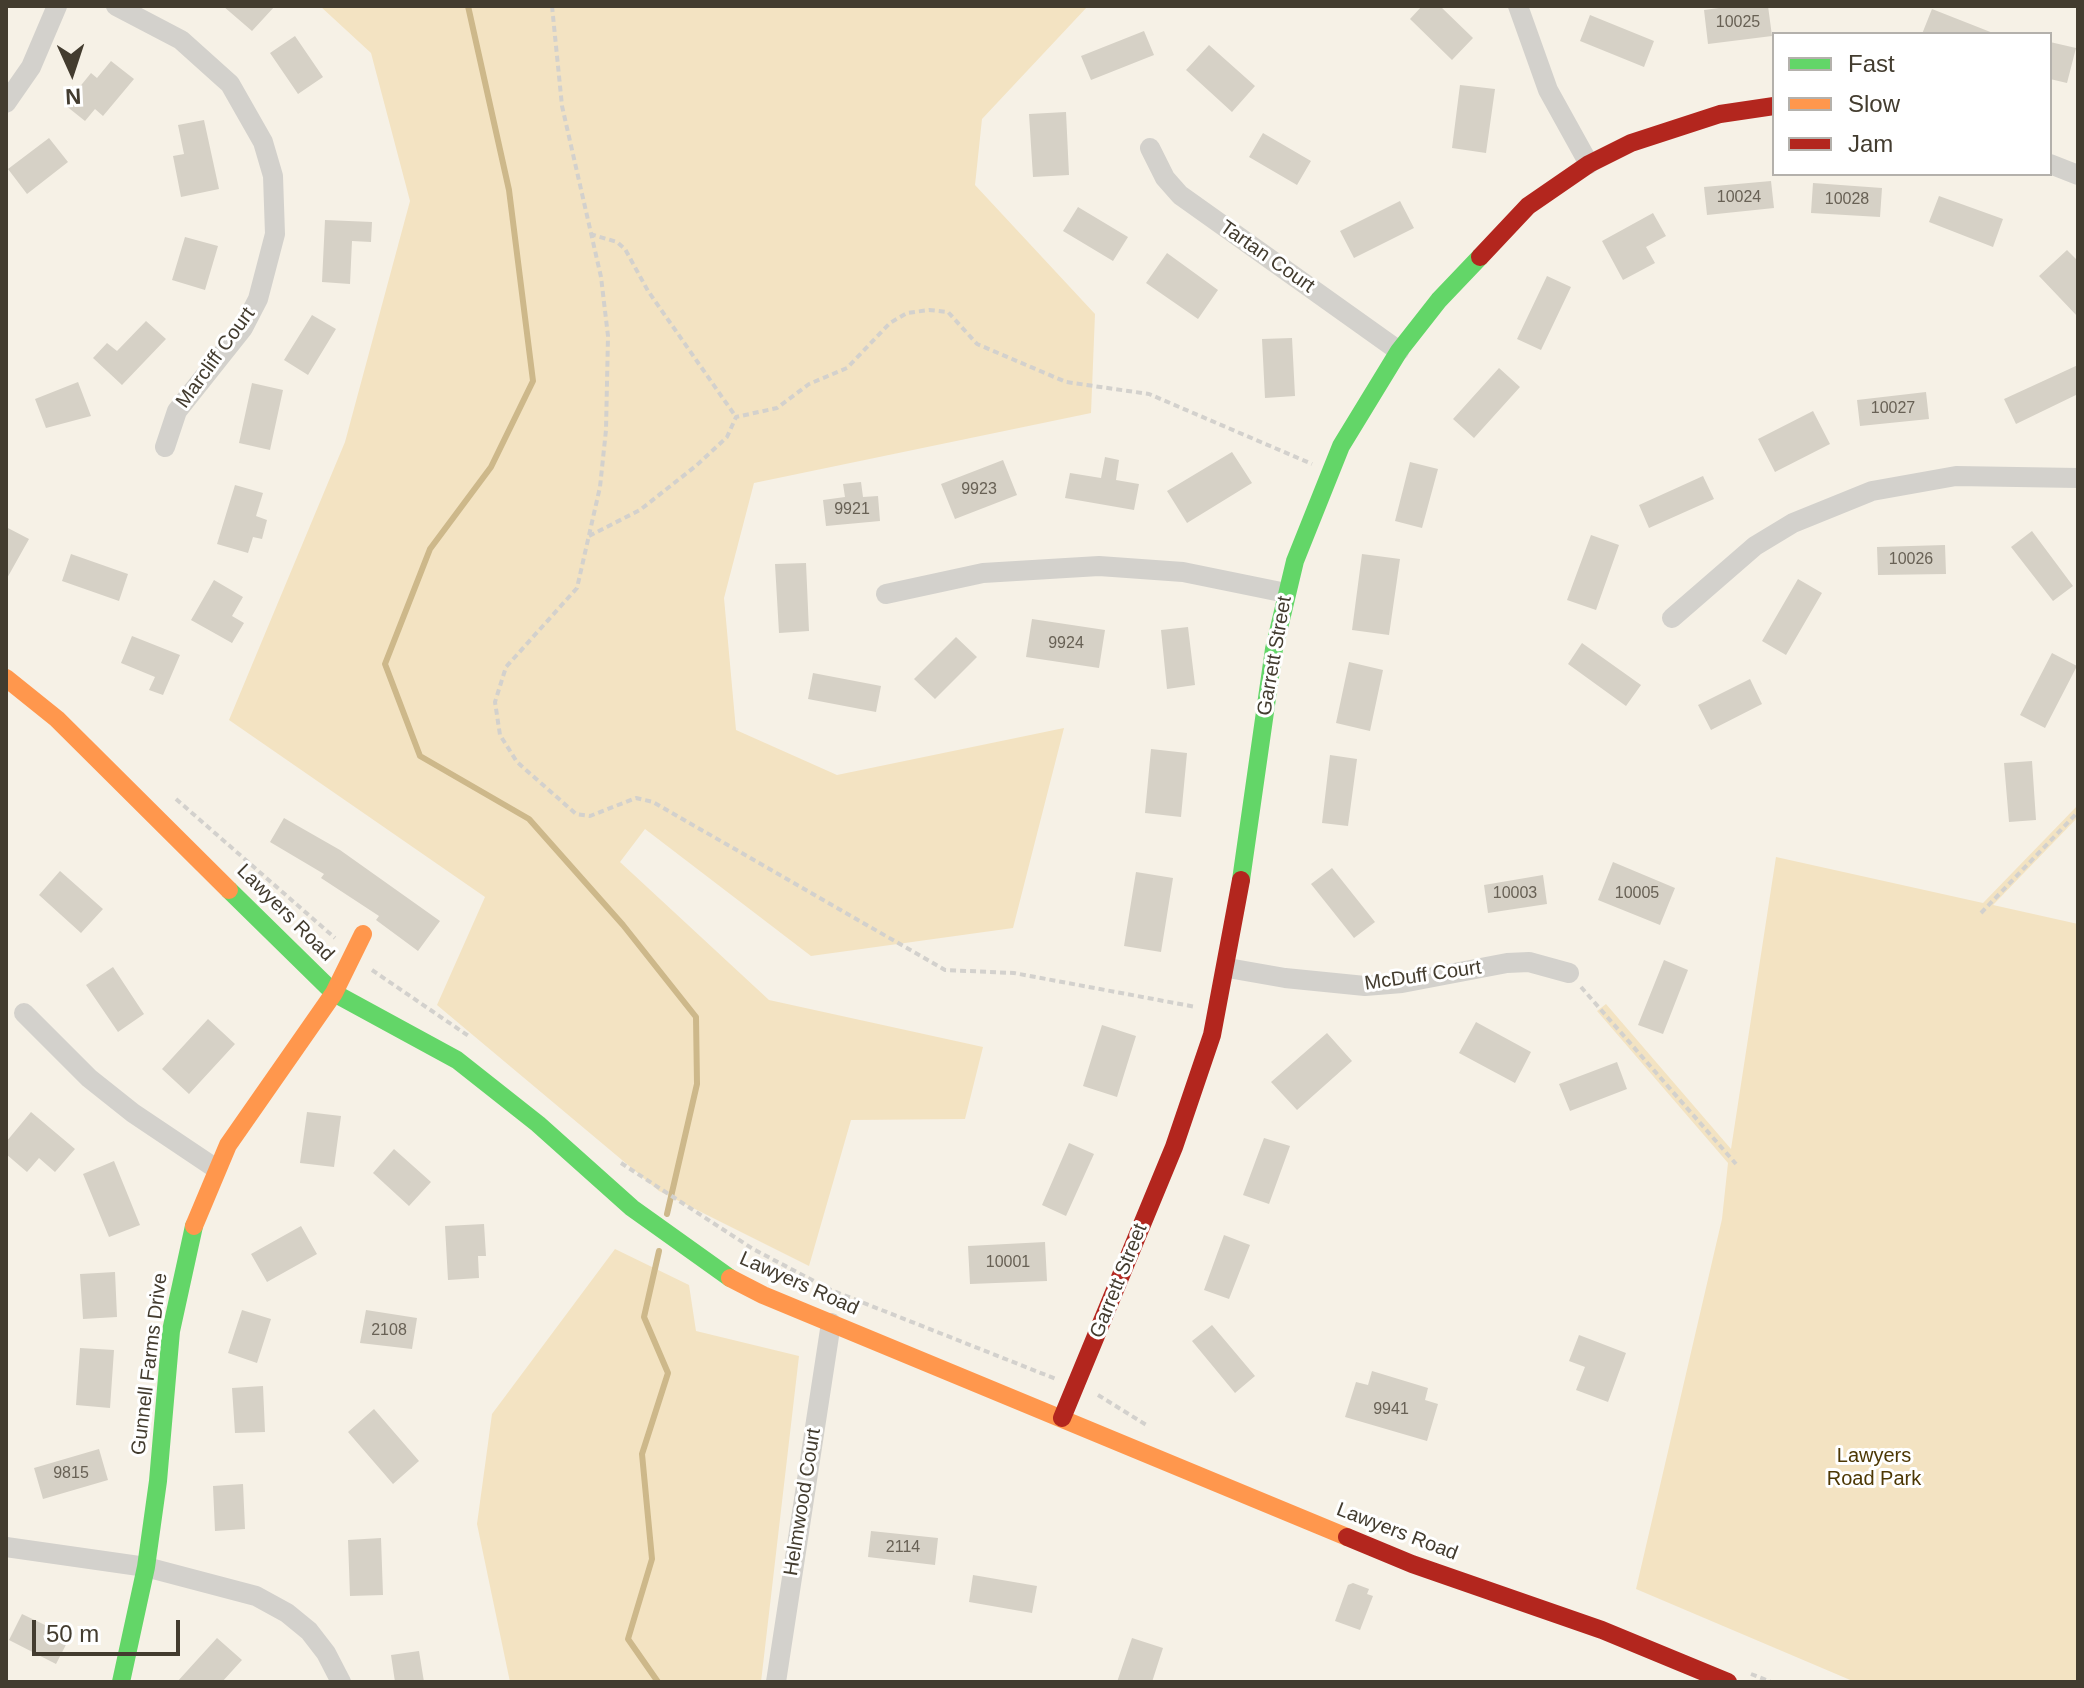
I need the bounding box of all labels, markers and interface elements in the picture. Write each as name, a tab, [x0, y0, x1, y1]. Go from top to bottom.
house number: 10025	[1716, 13, 1760, 33]
north arrow	[32, 32, 112, 112]
legend	[1772, 32, 2052, 176]
text: Fast	[1848, 50, 1895, 77]
text: N	[65, 84, 82, 109]
text: Slow	[1848, 90, 1900, 117]
text: Jam	[1848, 130, 1893, 157]
house number: 10024	[1717, 188, 1761, 208]
house number: 10028	[1825, 190, 1869, 210]
street label: Tartan Court	[1215, 216, 1319, 298]
street label: Marcliff Court	[171, 303, 261, 413]
house number: 10027	[1871, 399, 1915, 419]
house number: 9923	[961, 480, 997, 500]
house number: 9921	[834, 500, 870, 520]
house number: 10026	[1889, 550, 1933, 570]
street label: Garrett Street	[1253, 594, 1297, 718]
house number: 9924	[1048, 634, 1084, 654]
street label: Lawyers Road	[231, 859, 339, 967]
house number: 10003	[1493, 884, 1537, 904]
house number: 10005	[1615, 884, 1659, 904]
street label: McDuff Court	[1363, 956, 1483, 996]
street label: Garrett Street	[1085, 1220, 1153, 1342]
street label: Lawyers Road	[736, 1247, 862, 1321]
house number: 10001	[986, 1253, 1030, 1273]
street label: Gunnell Farms Drive	[127, 1272, 173, 1456]
house number: 2108	[371, 1321, 407, 1341]
house number: 9941	[1373, 1400, 1409, 1420]
street label: Helmwood Court	[779, 1427, 827, 1577]
park label: Lawyers Road Park	[1827, 1444, 1921, 1491]
house number: 9815	[53, 1464, 89, 1484]
street label: Lawyers Road	[1333, 1498, 1461, 1566]
house number: 2114	[886, 1538, 920, 1558]
scale bar	[36, 1604, 184, 1654]
text: 50 m	[46, 1620, 99, 1647]

